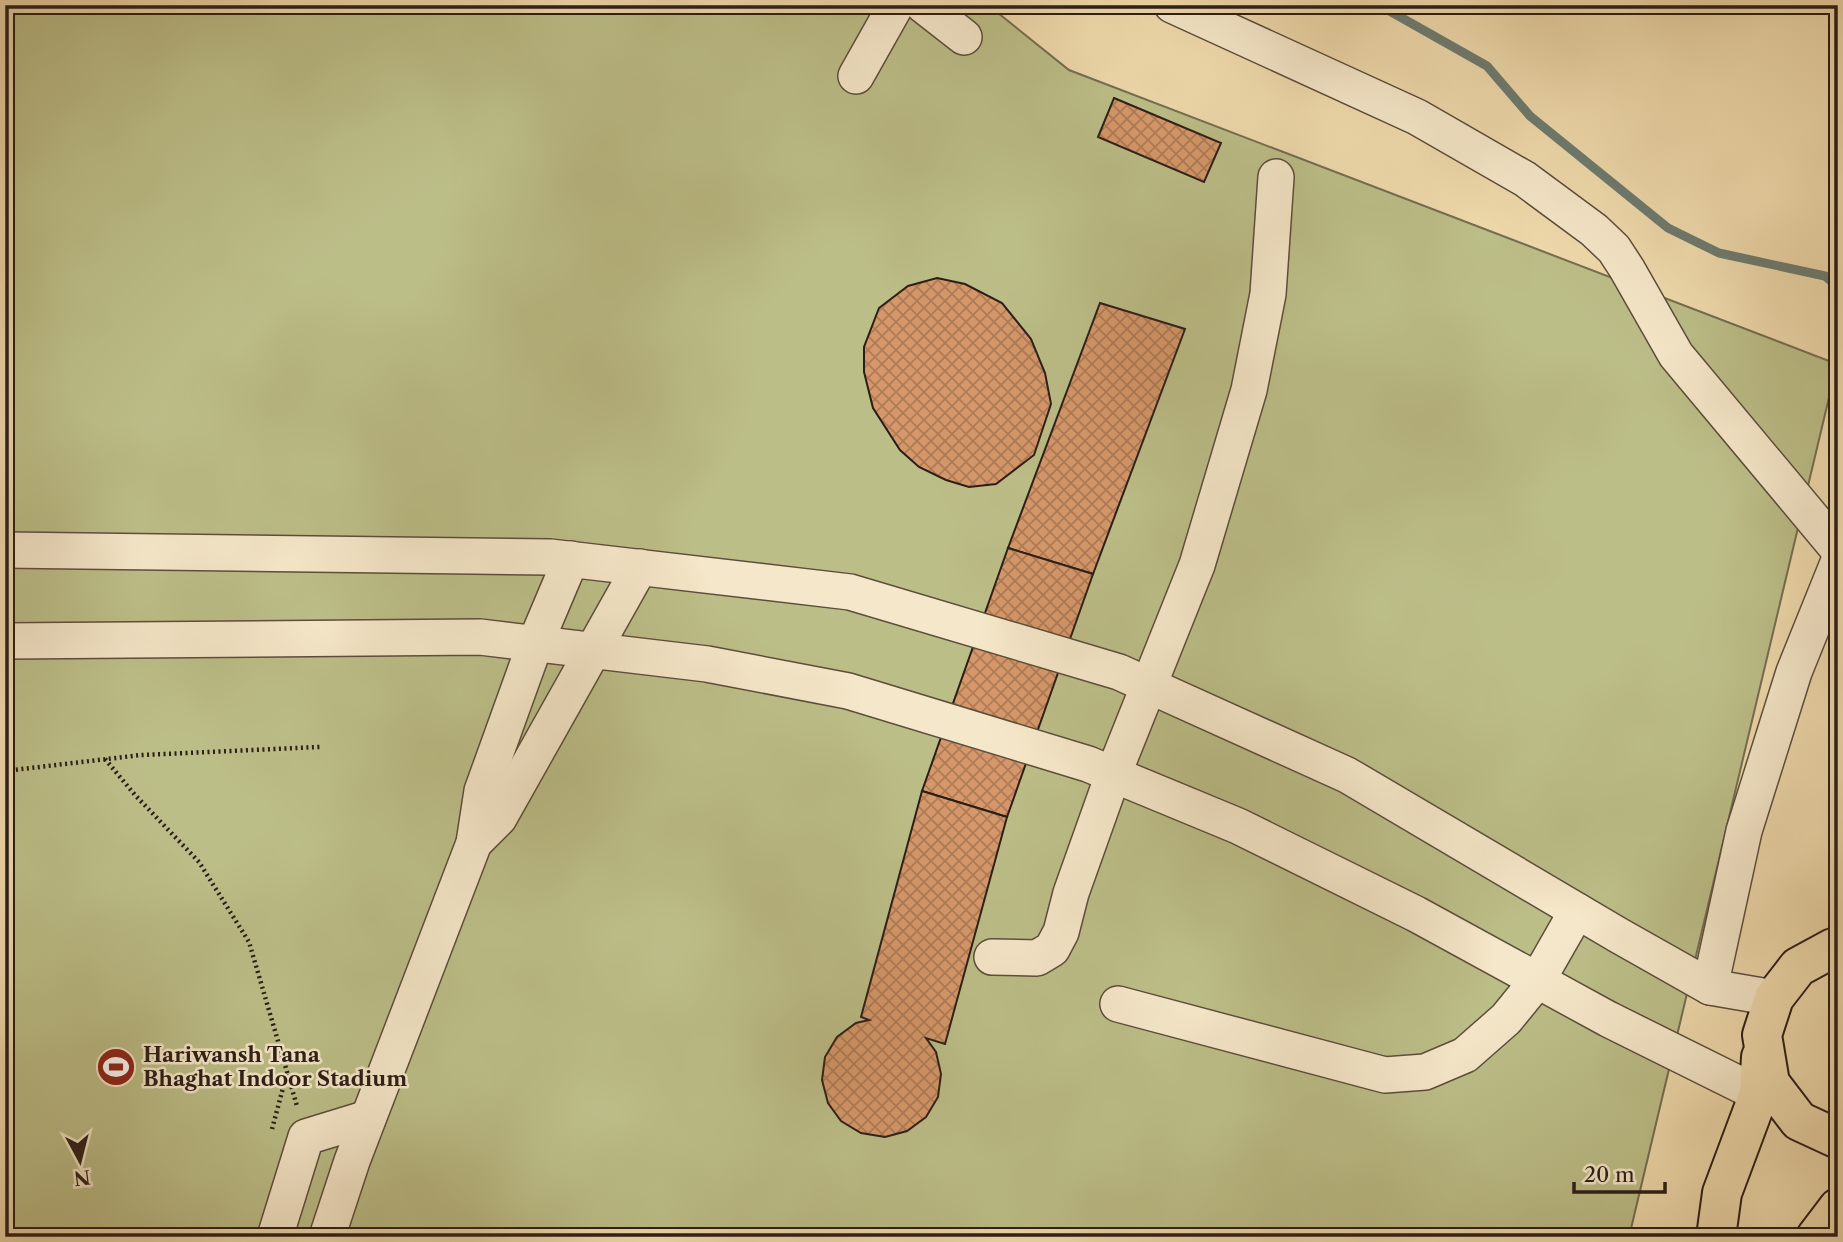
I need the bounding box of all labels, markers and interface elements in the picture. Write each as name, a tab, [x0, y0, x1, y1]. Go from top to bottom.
place label: Hariwansh Tana Bhaghat Indoor Stadium	[143, 1042, 407, 1091]
sports icon: Hariwansh Tana Bhaghat Indoor Stadium	[95, 1046, 137, 1088]
north arrow	[46, 1126, 116, 1196]
scale bar	[1574, 1151, 1664, 1195]
text: 20 m	[1584, 1162, 1635, 1187]
text: N	[72, 1165, 92, 1190]

